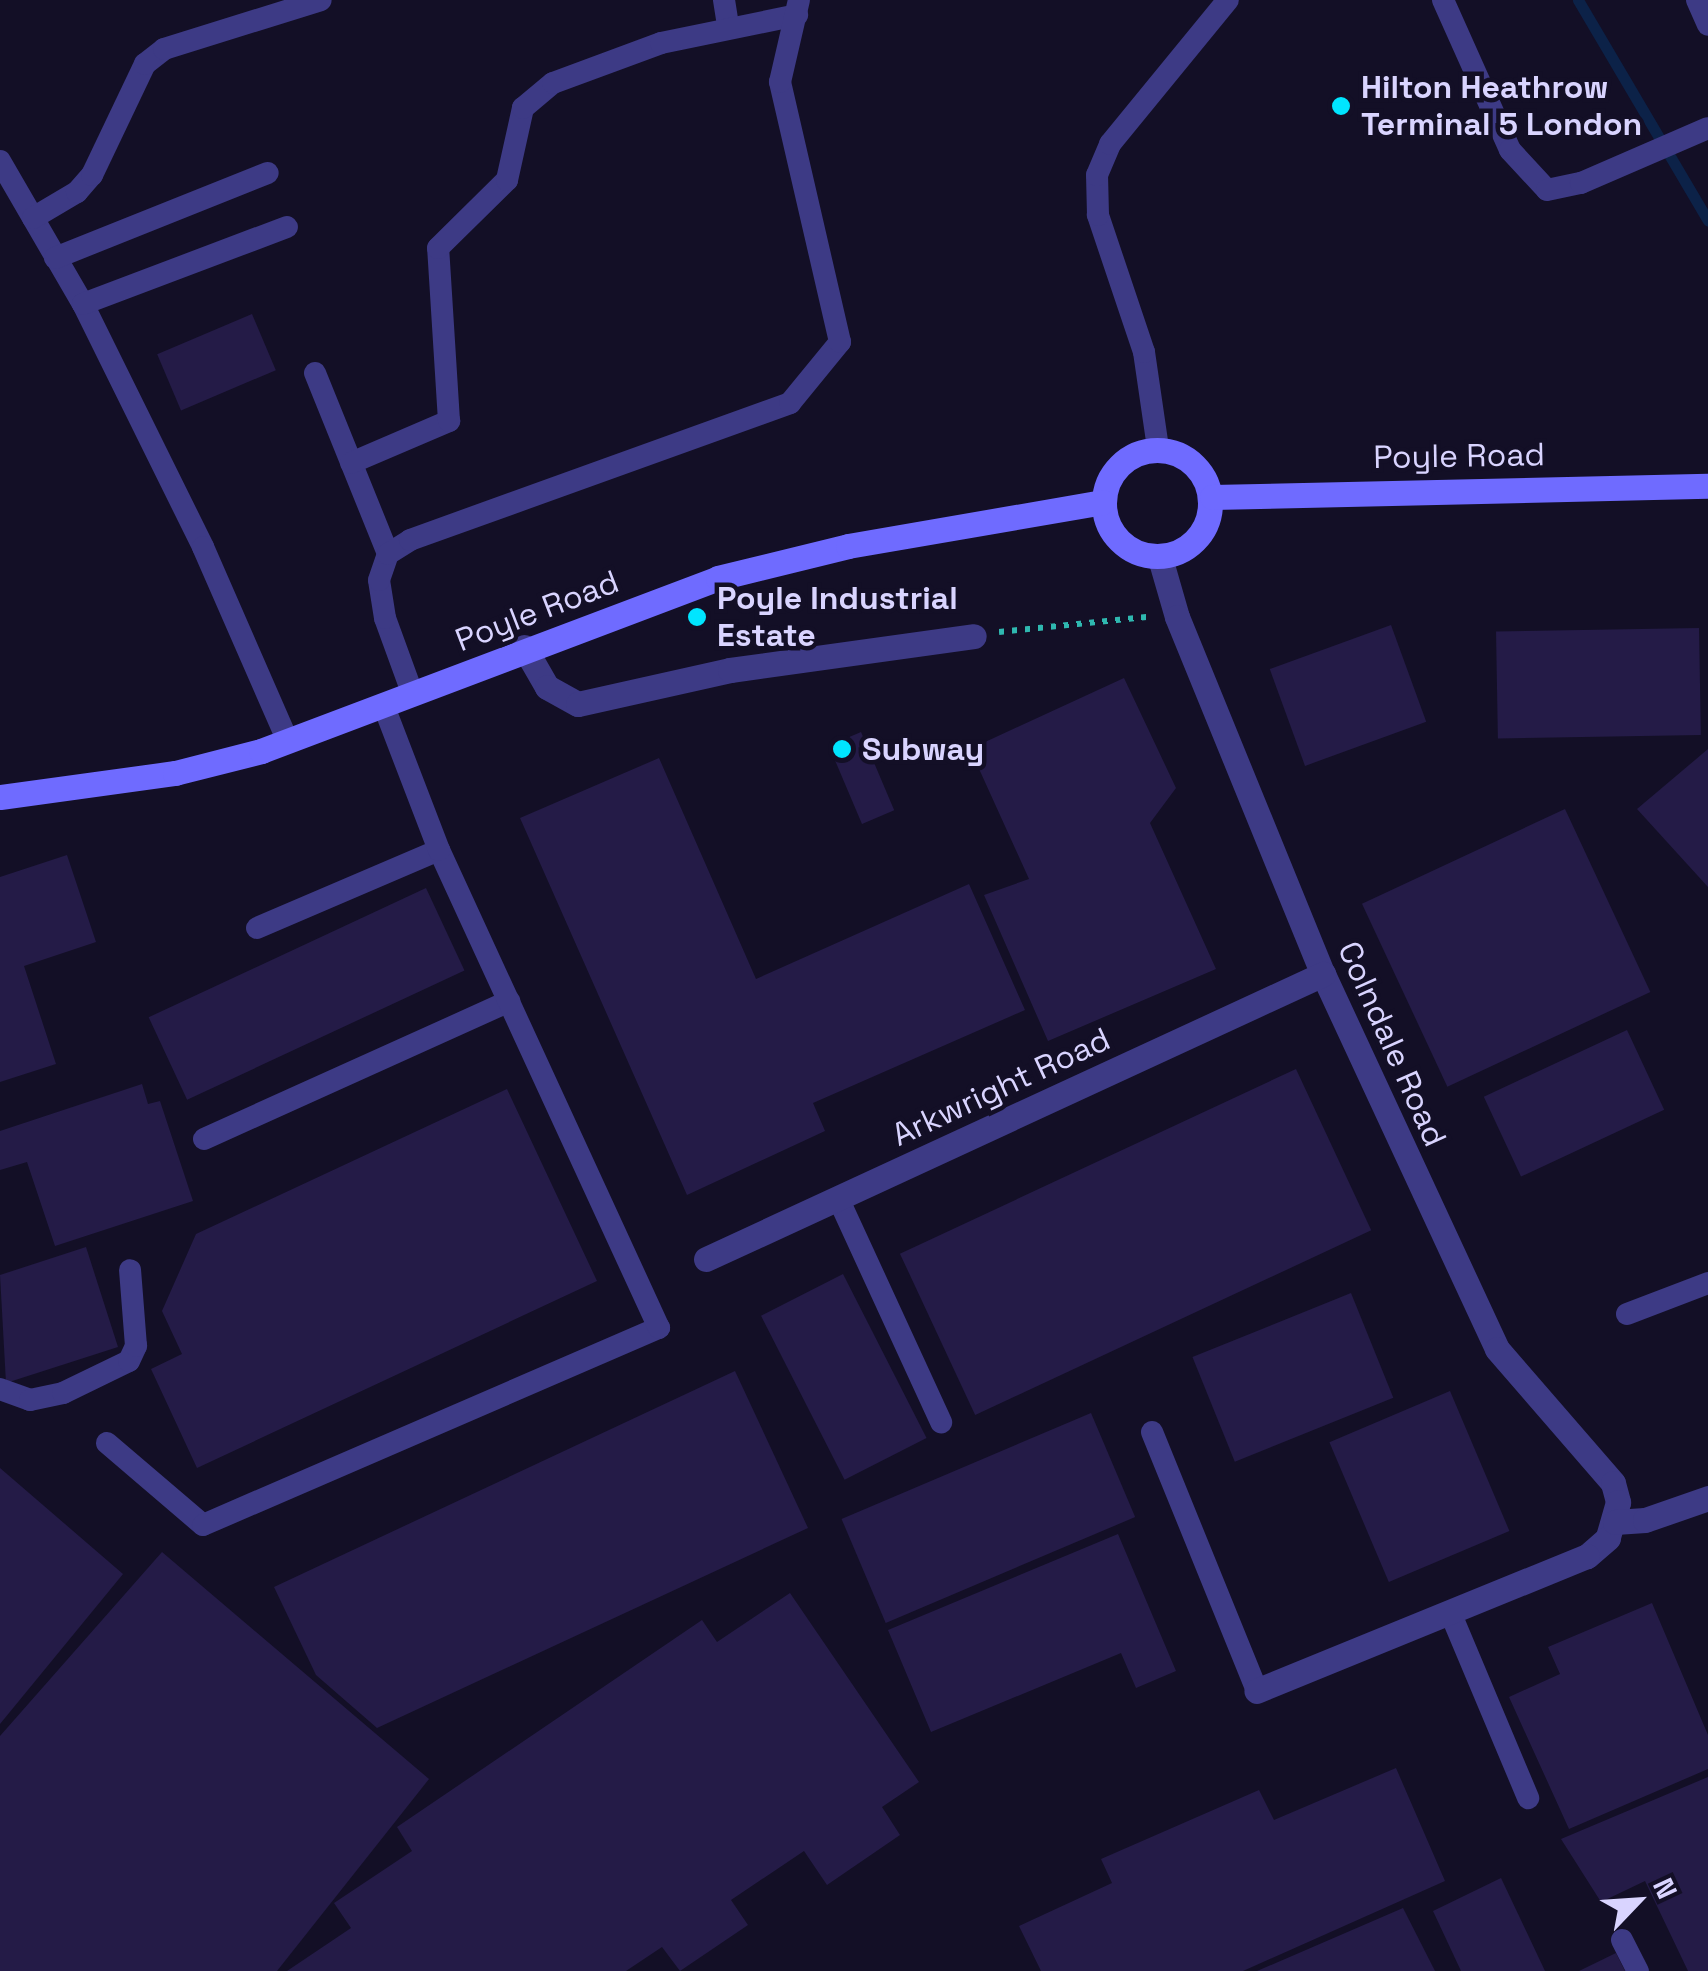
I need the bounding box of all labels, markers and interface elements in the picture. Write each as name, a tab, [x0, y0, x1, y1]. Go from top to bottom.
place label: Hilton Heathrow Terminal 5 London	[1361, 69, 1642, 144]
marker: Hilton Heathrow Terminal 5 London	[1330, 95, 1352, 117]
street label: Poyle Road	[1373, 435, 1545, 477]
street label: Poyle Road	[450, 562, 624, 660]
place label: Poyle Industrial Estate	[717, 580, 958, 655]
marker: Poyle Industrial Estate	[686, 606, 708, 628]
place label: Subway	[862, 730, 984, 768]
marker: Subway	[831, 738, 853, 760]
street label: Colndale Road	[1330, 936, 1454, 1152]
street label: Arkwright Road	[886, 1020, 1116, 1154]
north arrow	[1588, 1851, 1688, 1951]
text: N	[1645, 1872, 1685, 1904]

